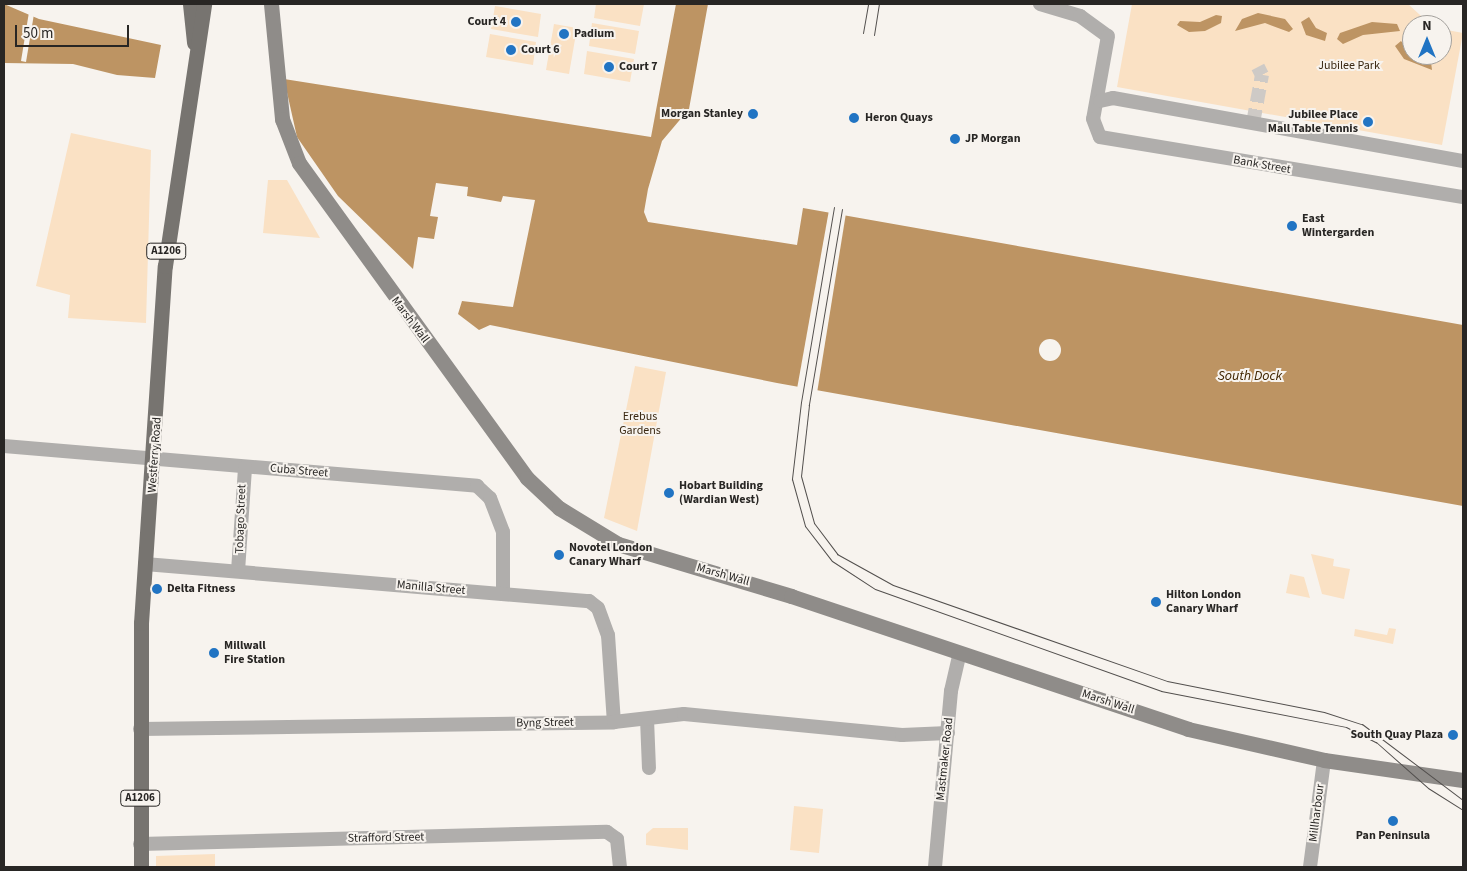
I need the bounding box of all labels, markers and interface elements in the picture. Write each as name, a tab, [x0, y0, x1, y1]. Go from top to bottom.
scale bar	[18, 15, 131, 47]
place label: Court 4	[467, 15, 506, 29]
north arrow	[1402, 15, 1452, 65]
marker: Court 4	[510, 16, 522, 28]
text: N	[1422, 16, 1432, 36]
text: 50 m	[23, 23, 53, 44]
place label: Padium	[574, 27, 614, 41]
marker: Padium	[558, 28, 570, 40]
place label: Court 6	[521, 43, 560, 57]
marker: Court 6	[505, 44, 517, 56]
park label: Jubilee Park	[1318, 59, 1380, 73]
place label: Court 7	[619, 60, 658, 74]
marker: Court 7	[603, 61, 615, 73]
place label: Morgan Stanley	[661, 107, 743, 121]
marker: Morgan Stanley	[747, 108, 759, 120]
place label: Jubilee Place Mall Table Tennis	[1268, 108, 1358, 136]
marker: Heron Quays	[847, 111, 861, 125]
place label: Heron Quays	[865, 111, 933, 125]
marker: Jubilee Place Mall Table Tennis	[1362, 116, 1374, 128]
place label: JP Morgan	[965, 132, 1020, 146]
marker: JP Morgan	[949, 133, 961, 145]
street label: Bank Street	[1232, 153, 1292, 177]
place label: East Wintergarden	[1302, 212, 1374, 240]
marker: East Wintergarden	[1286, 220, 1298, 232]
road number: A1206	[146, 242, 186, 260]
street label: Marsh Wall	[388, 294, 432, 346]
water label: South Dock	[1218, 368, 1282, 384]
park label: Erebus Gardens	[619, 410, 661, 438]
street label: Westferry Road	[145, 417, 165, 493]
street label: Cuba Street	[269, 461, 329, 481]
place label: Hobart Building (Wardian West)	[679, 479, 763, 507]
street label: Tobago Street	[233, 484, 249, 554]
marker: Hobart Building (Wardian West)	[663, 487, 675, 499]
place label: Novotel London Canary Wharf	[569, 541, 652, 569]
marker: Novotel London Canary Wharf	[553, 549, 565, 561]
street label: Marsh Wall	[695, 561, 751, 589]
street label: Manilla Street	[396, 578, 466, 598]
place label: Delta Fitness	[167, 582, 235, 596]
marker: Delta Fitness	[151, 583, 163, 595]
place label: Hilton London Canary Wharf	[1166, 588, 1241, 616]
marker: Hilton London Canary Wharf	[1150, 596, 1162, 608]
place label: Millwall Fire Station	[224, 639, 285, 667]
marker: Millwall Fire Station	[208, 647, 220, 659]
street label: Marsh Wall	[1080, 687, 1136, 717]
street label: Byng Street	[516, 715, 574, 731]
street label: Mastmaker Road	[933, 717, 957, 801]
place label: South Quay Plaza	[1350, 728, 1443, 742]
marker: South Quay Plaza	[1447, 729, 1459, 741]
street label: Millharbour	[1306, 783, 1328, 843]
road number: A1206	[120, 790, 160, 806]
marker: Pan Peninsula	[1387, 815, 1399, 827]
place label: Pan Peninsula	[1356, 829, 1430, 843]
street label: Strafford Street	[348, 830, 424, 846]

